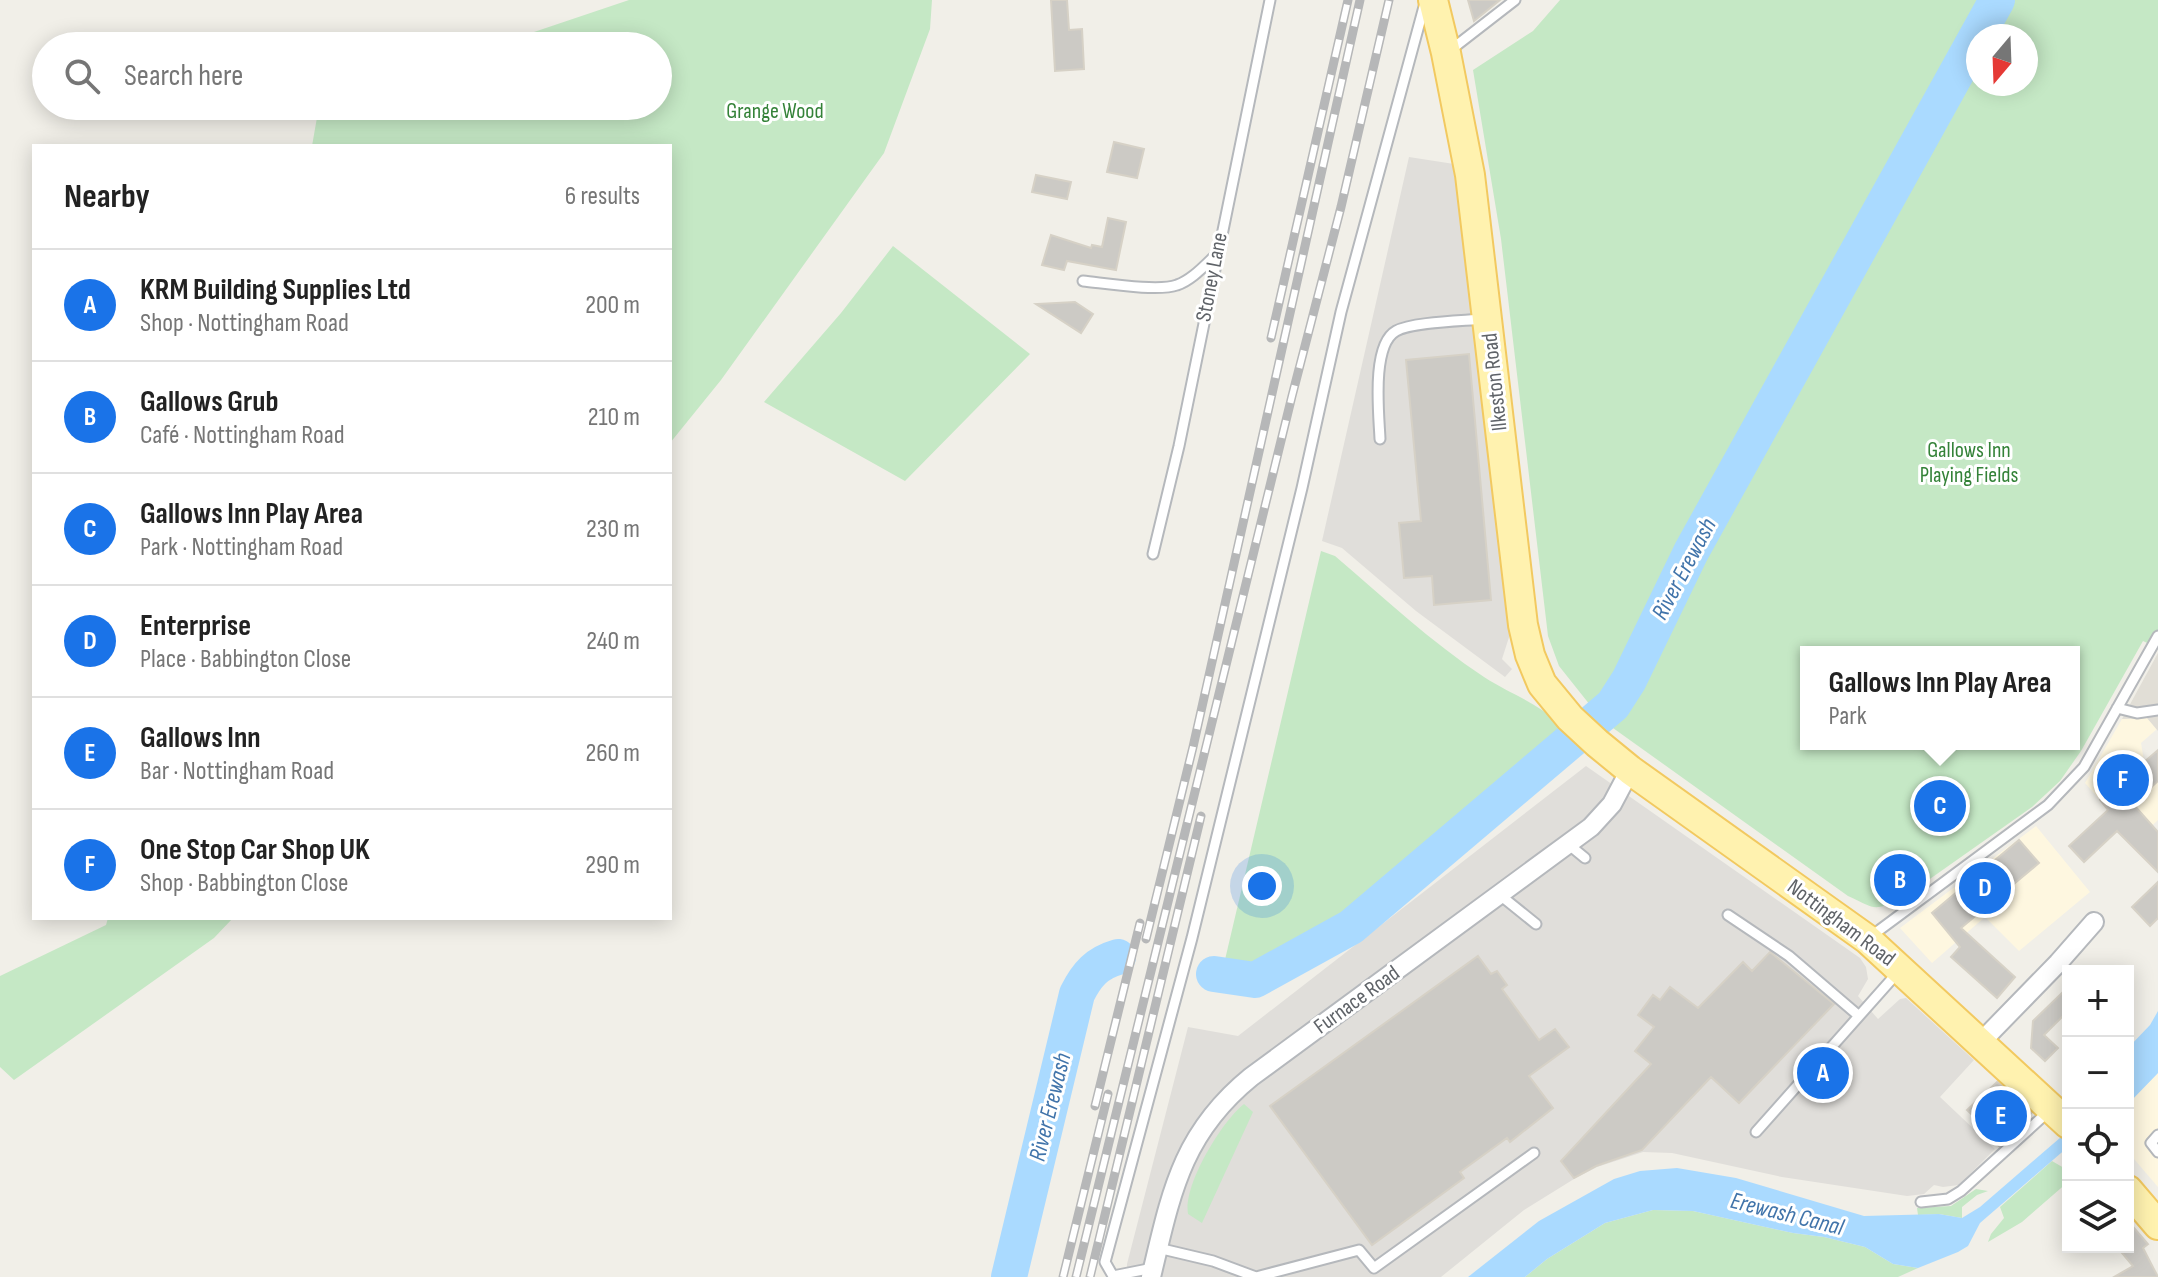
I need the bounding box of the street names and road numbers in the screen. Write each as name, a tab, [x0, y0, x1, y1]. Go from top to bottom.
street label: Stoney Lane	[1190, 230, 1234, 324]
street label: Ilkeston Road	[1476, 332, 1514, 432]
street label: Nottingham Road	[1782, 874, 1900, 972]
street label: Furnace Road	[1309, 960, 1405, 1040]

